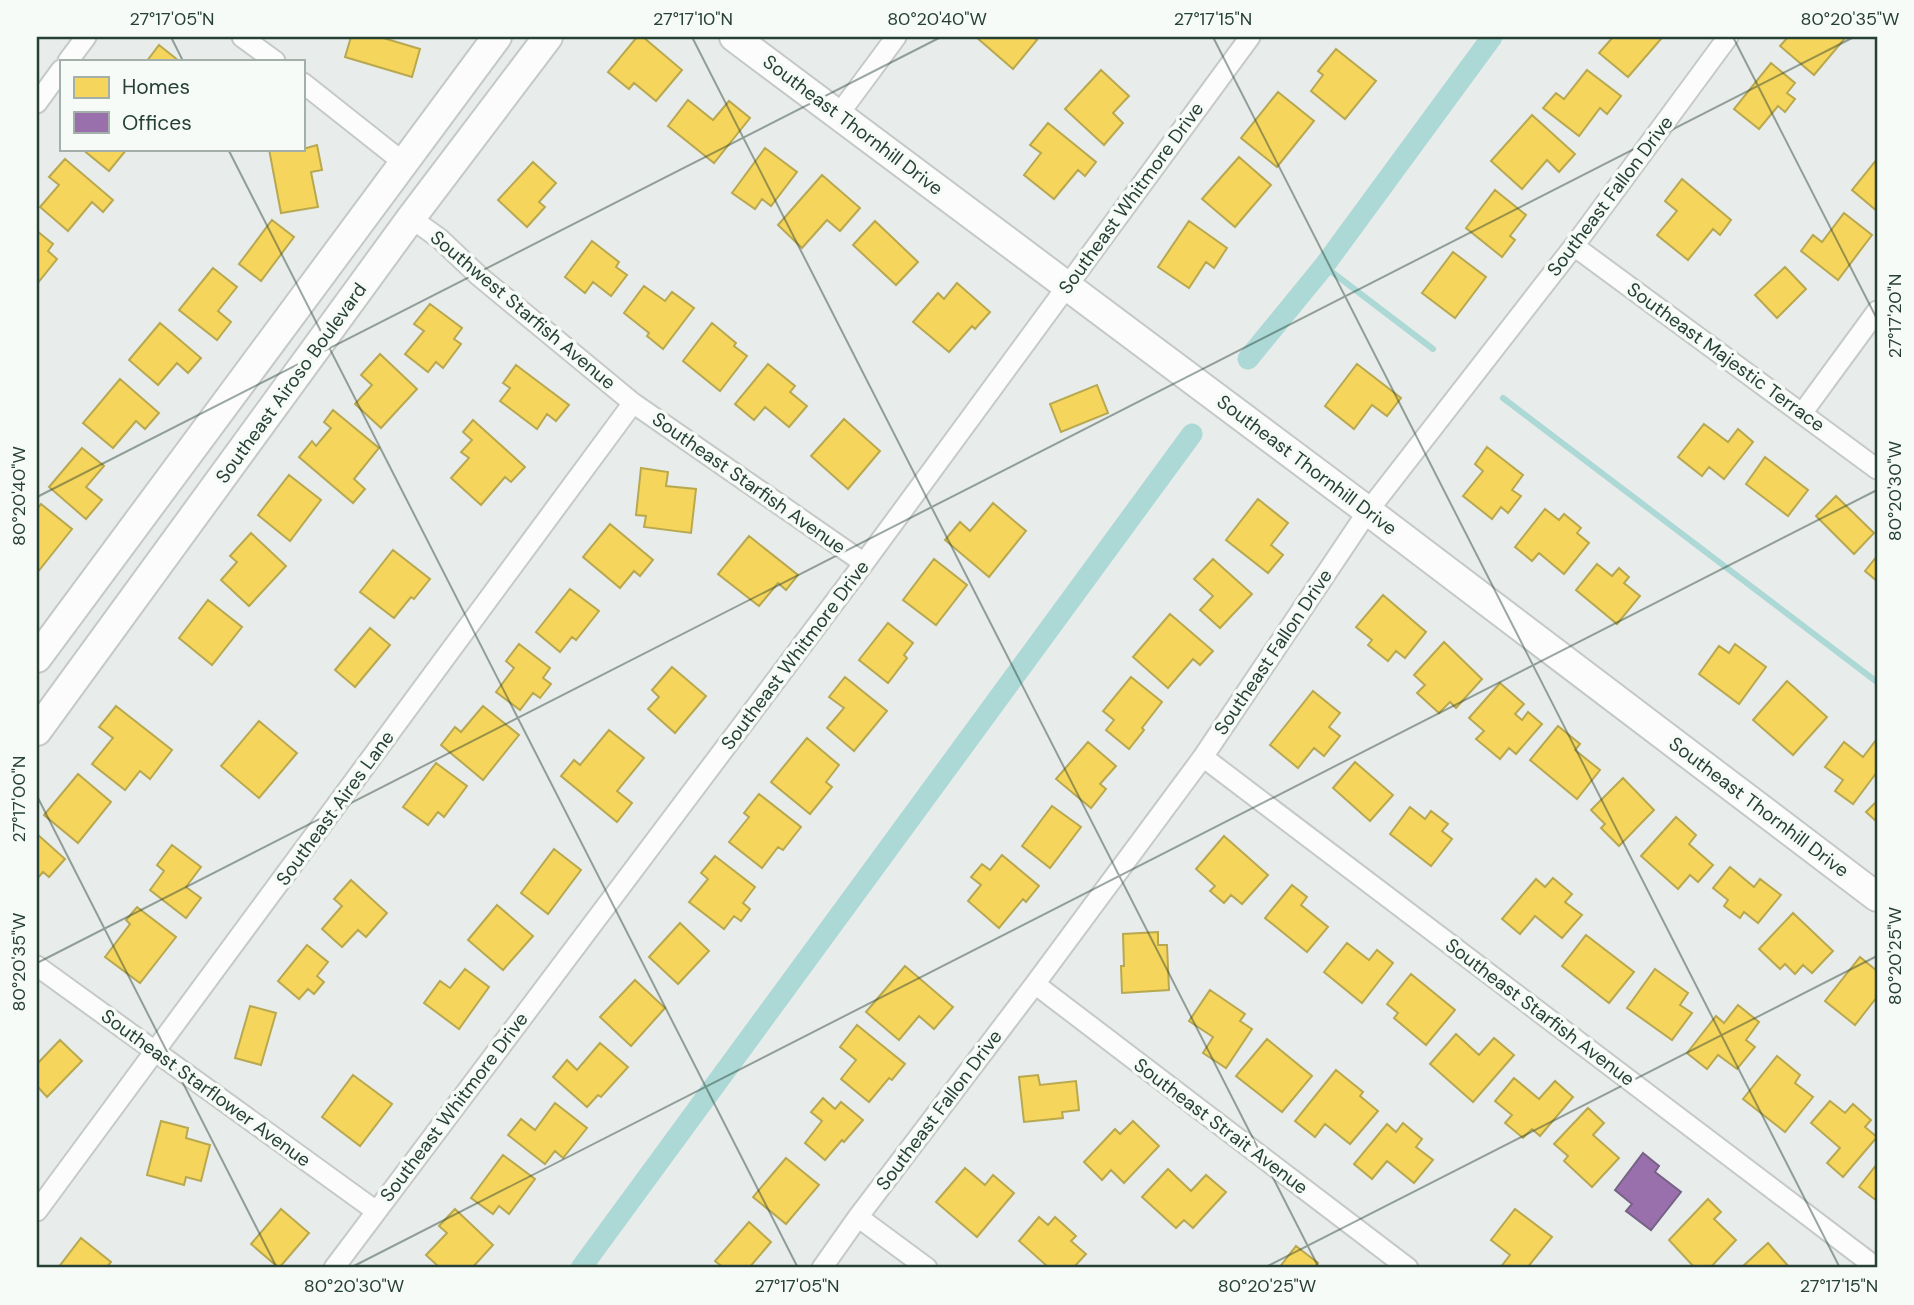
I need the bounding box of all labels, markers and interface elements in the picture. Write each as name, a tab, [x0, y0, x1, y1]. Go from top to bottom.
text: 27°17'05"N	[129, 7, 215, 31]
text: 27°17'10"N	[653, 7, 733, 31]
text: 80°20'40"W	[887, 7, 987, 31]
text: 27°17'15"N	[1174, 7, 1252, 31]
text: 80°20'35"W	[1801, 7, 1899, 31]
street label: Southeast Thornhill Drive	[758, 49, 948, 201]
legend	[60, 60, 304, 150]
text: Homes	[122, 73, 190, 101]
street label: Southeast Whitmore Drive	[1053, 97, 1209, 299]
text: Offices	[122, 109, 192, 137]
street label: Southeast Fallon Drive	[1541, 111, 1679, 281]
street label: Southwest Starfish Avenue	[425, 225, 621, 395]
text: 27°17'20"N	[1883, 274, 1907, 358]
street label: Southeast Majestic Terrace	[1622, 277, 1830, 437]
street label: Southeast Airoso Boulevard	[210, 278, 372, 488]
street label: Southeast Thornhill Drive	[1212, 389, 1402, 541]
street label: Southeast Starfish Avenue	[647, 407, 851, 559]
text: 80°20'30"W	[1883, 441, 1907, 541]
text: 80°20'40"W	[7, 446, 31, 546]
street label: Southeast Whitmore Drive	[715, 555, 875, 755]
street label: Southeast Fallon Drive	[1208, 564, 1338, 740]
street label: Southeast Aires Lane	[270, 726, 400, 890]
street label: Southeast Thornhill Drive	[1664, 731, 1854, 883]
text: 27°17'00"N	[7, 756, 31, 842]
text: 80°20'25"W	[1883, 907, 1907, 1005]
text: 80°20'35"W	[7, 913, 31, 1011]
street label: Southeast Starfish Avenue	[1440, 933, 1640, 1091]
street label: Southeast Starflower Avenue	[96, 1003, 316, 1173]
street label: Southeast Whitmore Drive	[374, 1007, 534, 1207]
street label: Southeast Fallon Drive	[870, 1025, 1008, 1195]
street label: Southeast Strait Avenue	[1129, 1052, 1313, 1200]
text: 80°20'30"W	[304, 1274, 404, 1298]
text: 27°17'05"N	[754, 1274, 840, 1298]
text: 80°20'25"W	[1218, 1274, 1316, 1298]
text: 27°17'15"N	[1800, 1274, 1878, 1298]

